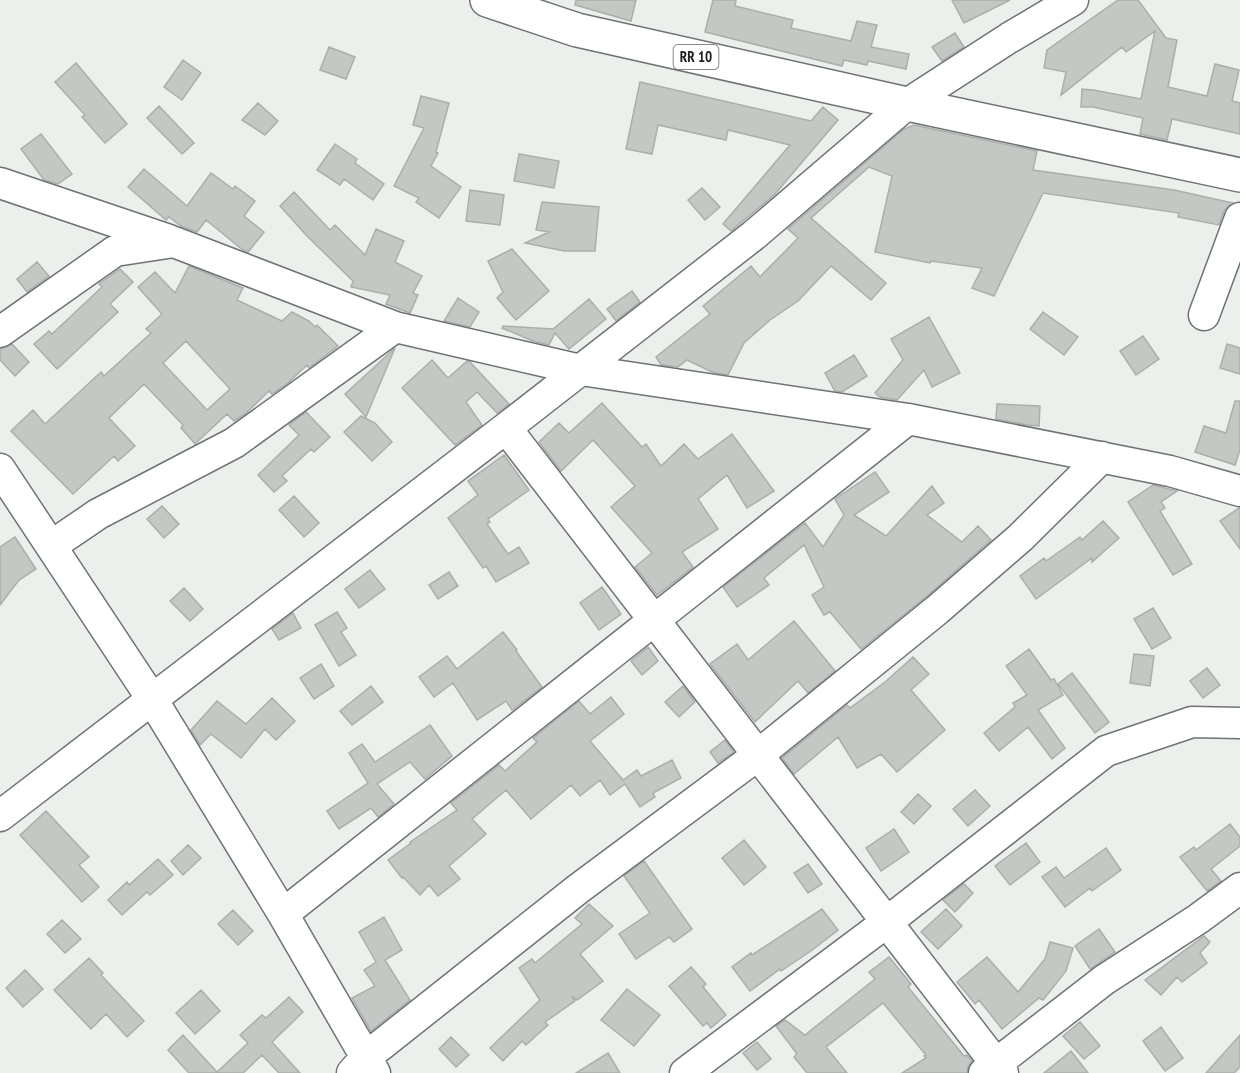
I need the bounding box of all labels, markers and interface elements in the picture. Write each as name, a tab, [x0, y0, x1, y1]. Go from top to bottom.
road number: RR 10	[674, 45, 718, 69]

